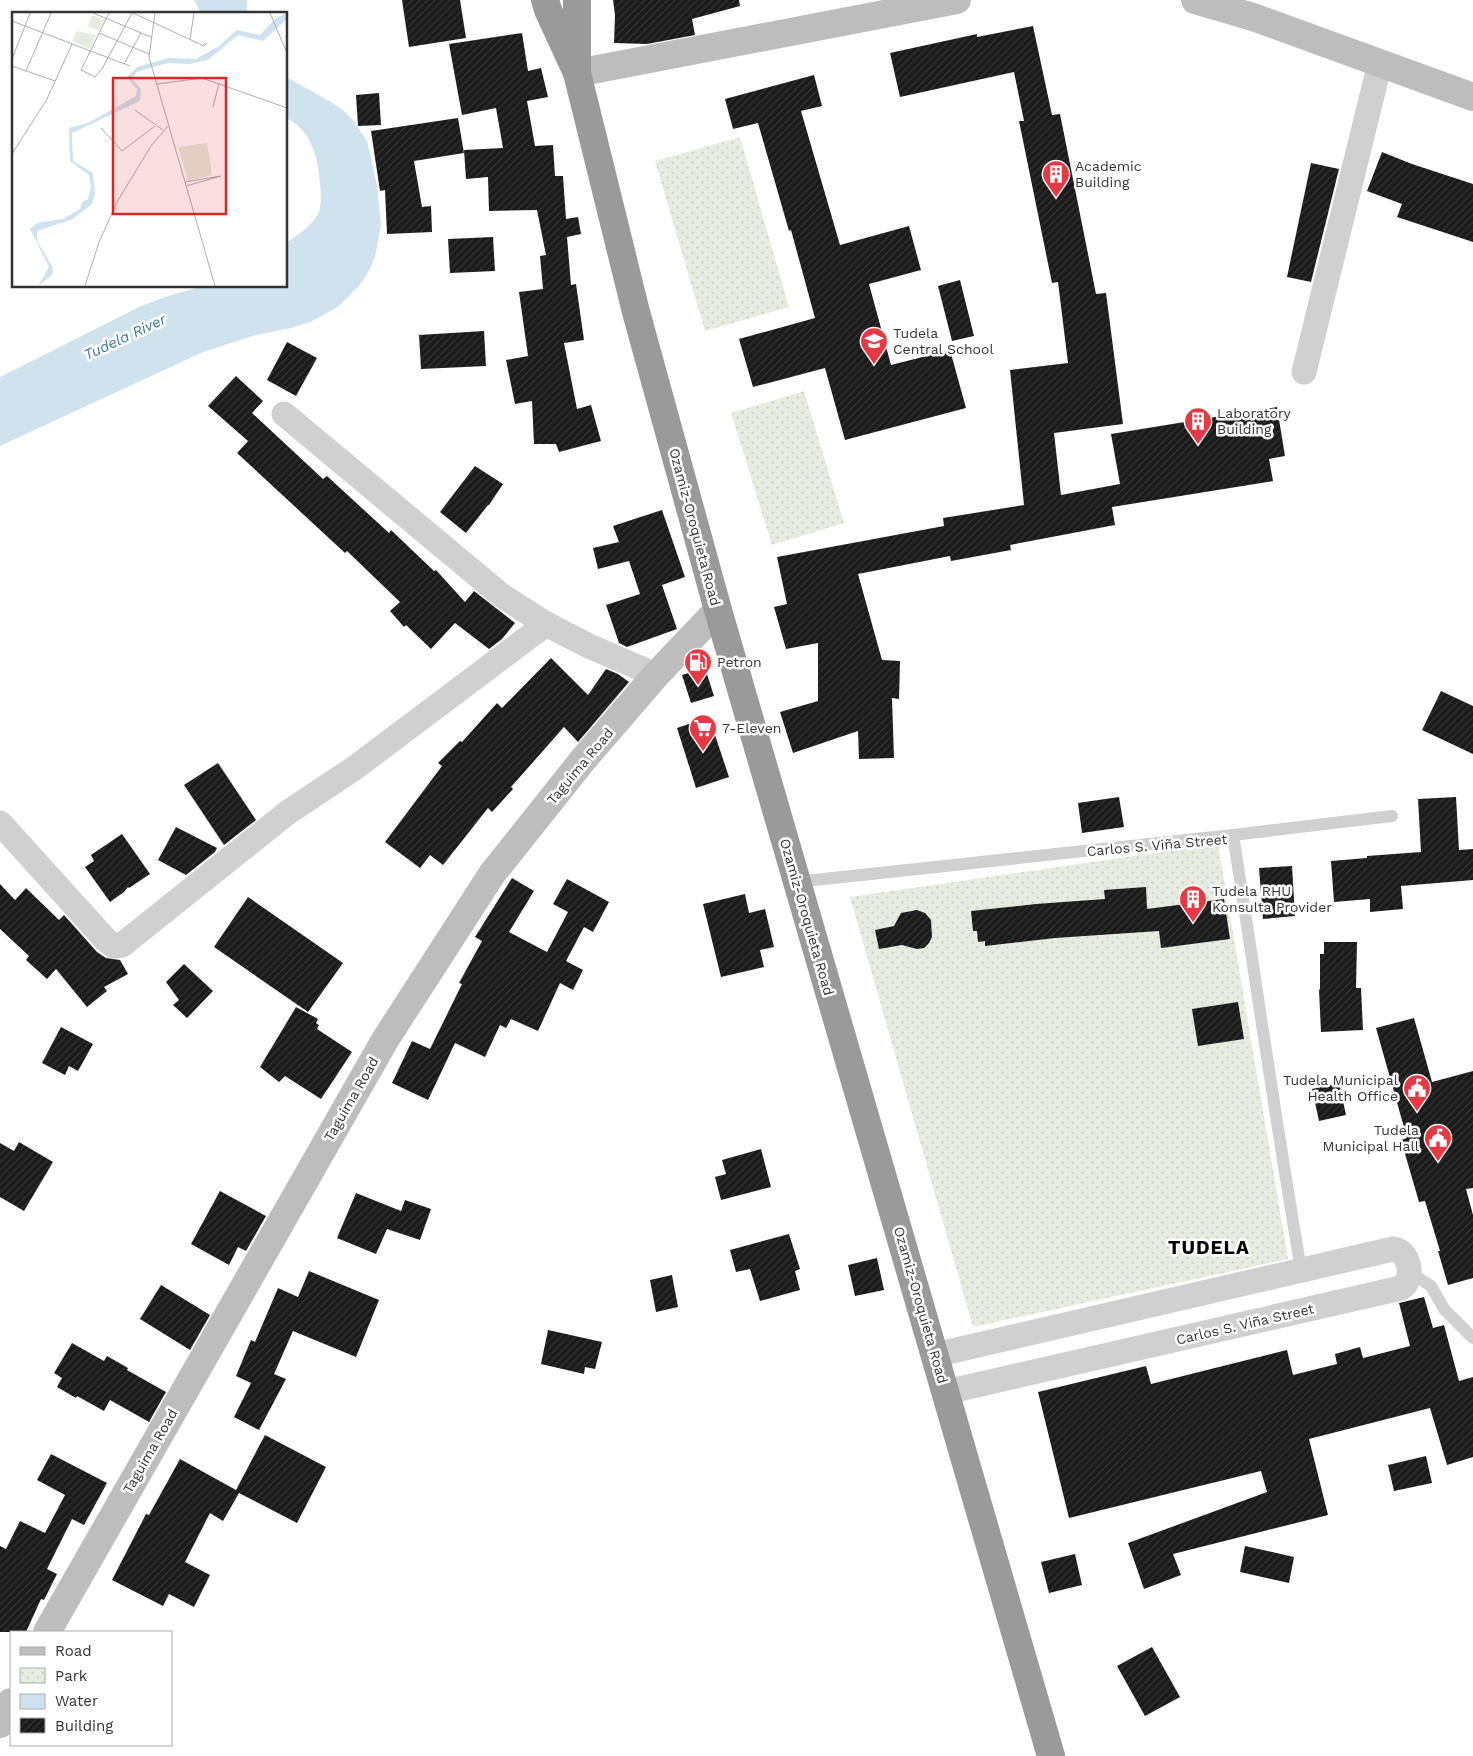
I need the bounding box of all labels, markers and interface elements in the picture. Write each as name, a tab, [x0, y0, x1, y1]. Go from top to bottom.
inset map	[12, 12, 288, 288]
place label: Academic Building	[1075, 158, 1142, 190]
building icon: Academic Building	[1041, 159, 1071, 198]
water label: Tudela River	[81, 310, 170, 364]
place label: Tudela Central School	[893, 325, 994, 357]
school or university icon: Tudela Central School	[859, 326, 889, 365]
place label: Laboratory Building	[1217, 405, 1292, 437]
building icon: Laboratory Building	[1183, 406, 1213, 445]
street label: Ozamiz-Oroquieta Road	[666, 446, 724, 608]
fuel station icon: Petron	[683, 647, 713, 686]
place label: Petron	[717, 654, 762, 670]
supermarket icon: 7-Eleven	[688, 713, 718, 752]
place label: 7-Eleven	[722, 720, 781, 736]
street label: Taguima Road	[543, 725, 617, 807]
street label: Carlos S. Viña Street	[1086, 831, 1228, 859]
street label: Ozamiz-Oroquieta Road	[777, 837, 837, 997]
place label: Tudela RHU Konsulta Provider	[1212, 883, 1332, 915]
building icon: Tudela RHU Konsulta Provider	[1178, 884, 1208, 923]
street label: Taguima Road	[320, 1054, 382, 1144]
place label: Tudela Municipal Health Office	[1283, 1072, 1399, 1104]
public building icon: Tudela Municipal Health Office	[1402, 1073, 1432, 1112]
place label: Tudela Municipal Hall	[1323, 1122, 1420, 1154]
public building icon: Tudela Municipal Hall	[1423, 1123, 1453, 1162]
street label: Ozamiz-Oroquieta Road	[891, 1225, 951, 1385]
district label: TUDELA	[1168, 1236, 1250, 1259]
street label: Carlos S. Viña Street	[1174, 1300, 1316, 1348]
street label: Taguima Road	[119, 1406, 181, 1496]
legend	[10, 1631, 172, 1746]
text: Road	[55, 1642, 92, 1660]
text: Park	[55, 1667, 88, 1685]
text: Water	[55, 1692, 98, 1710]
text: Building	[55, 1717, 113, 1735]

